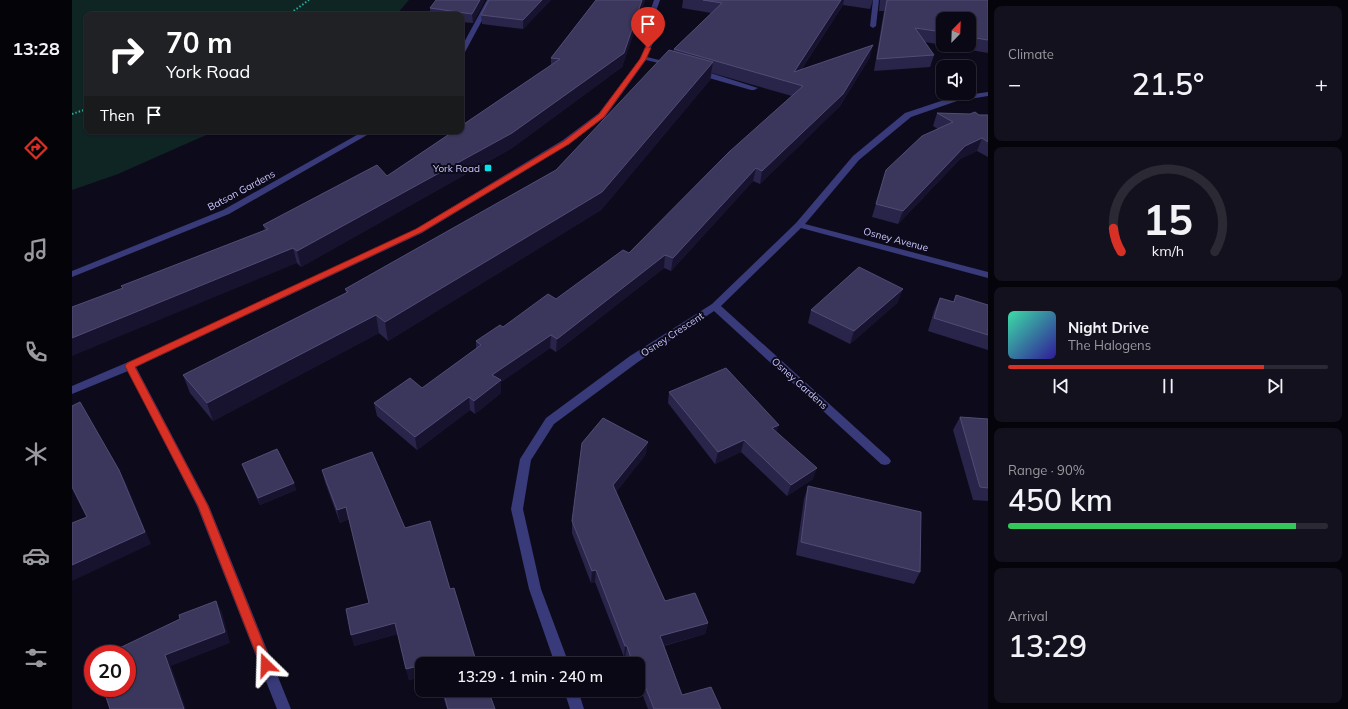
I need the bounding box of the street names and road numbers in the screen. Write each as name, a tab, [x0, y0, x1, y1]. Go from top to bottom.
street label: Batson Gardens	[205, 167, 277, 214]
street label: Osney Avenue	[862, 225, 930, 254]
street label: Osney Crescent	[638, 309, 707, 360]
street label: Osney Gardens	[769, 355, 830, 412]

